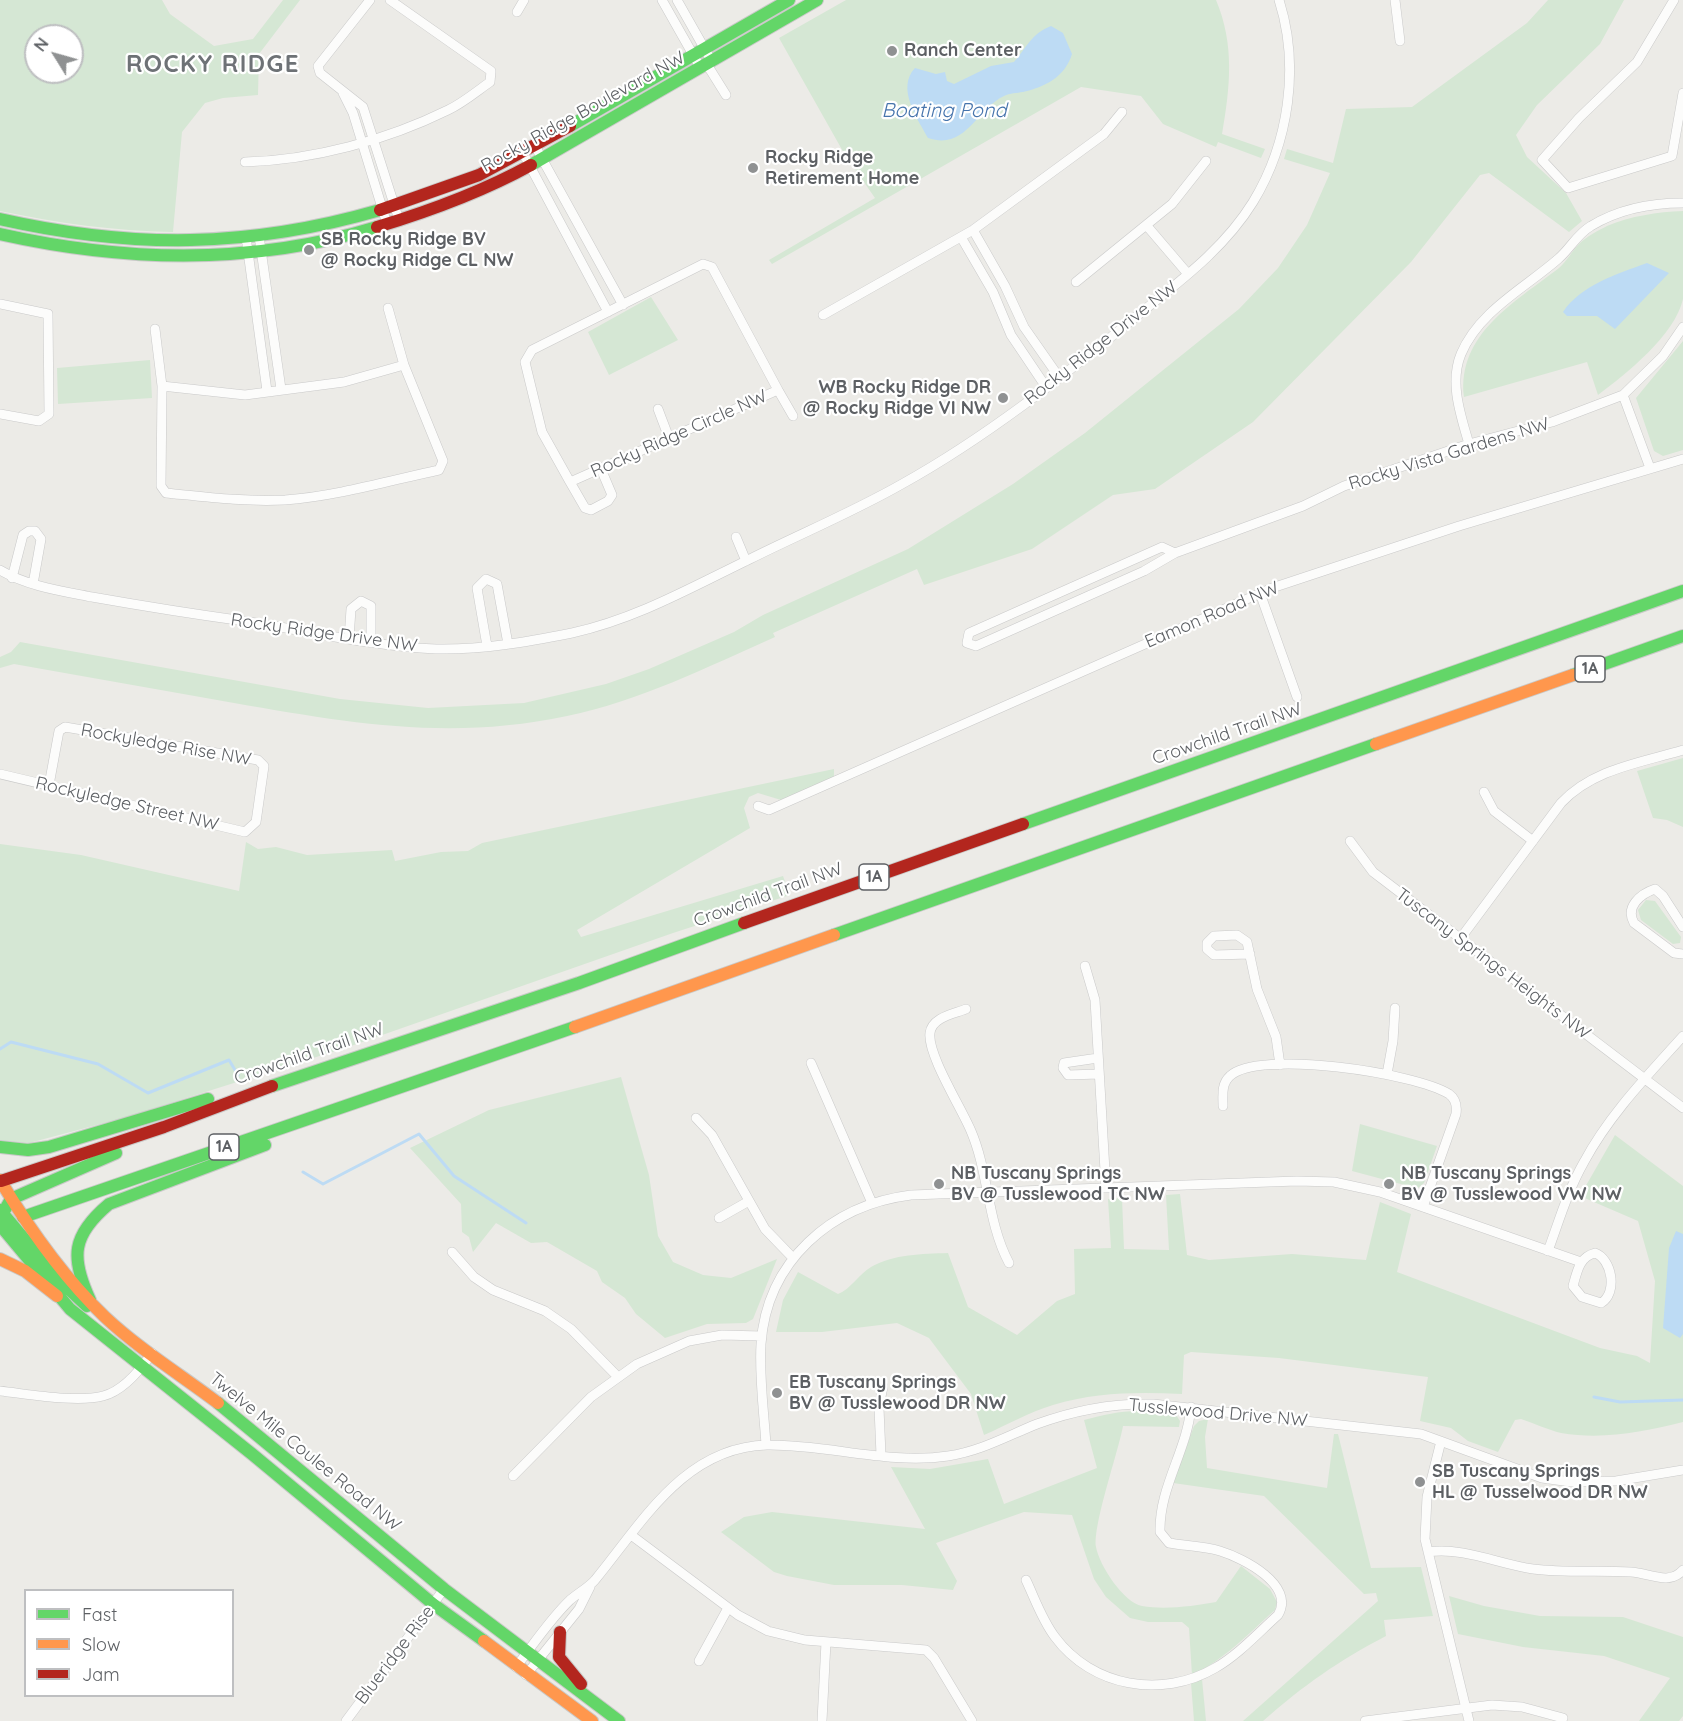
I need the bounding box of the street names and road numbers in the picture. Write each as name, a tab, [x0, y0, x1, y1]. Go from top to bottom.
street label: Rocky Ridge Boulevard NW	[477, 47, 689, 177]
street label: Rocky Ridge Drive NW	[1020, 276, 1182, 410]
street label: Rocky Ridge Circle NW	[587, 385, 771, 483]
street label: Rocky Vista Gardens NW	[1346, 413, 1552, 495]
street label: Eamon Road NW	[1142, 577, 1282, 653]
street label: Rocky Ridge Drive NW	[229, 609, 419, 657]
road number: 1A	[1575, 656, 1605, 682]
street label: Crowchild Trail NW	[1149, 698, 1305, 770]
street label: Rockyledge Rise NW	[79, 719, 253, 771]
street label: Rockyledge Street NW	[33, 772, 221, 836]
street label: Crowchild Trail NW	[691, 858, 845, 932]
road number: 1A	[859, 864, 889, 890]
street label: Tuscany Springs Heights NW	[1391, 884, 1595, 1044]
street label: Crowchild Trail NW	[231, 1018, 387, 1090]
road number: 1A	[209, 1134, 239, 1160]
street label: Twelve Mile Coulee Road NW	[205, 1368, 405, 1536]
street label: Tusslewood Drive NW	[1127, 1394, 1309, 1432]
street label: Blueridge Rise	[351, 1601, 439, 1709]

